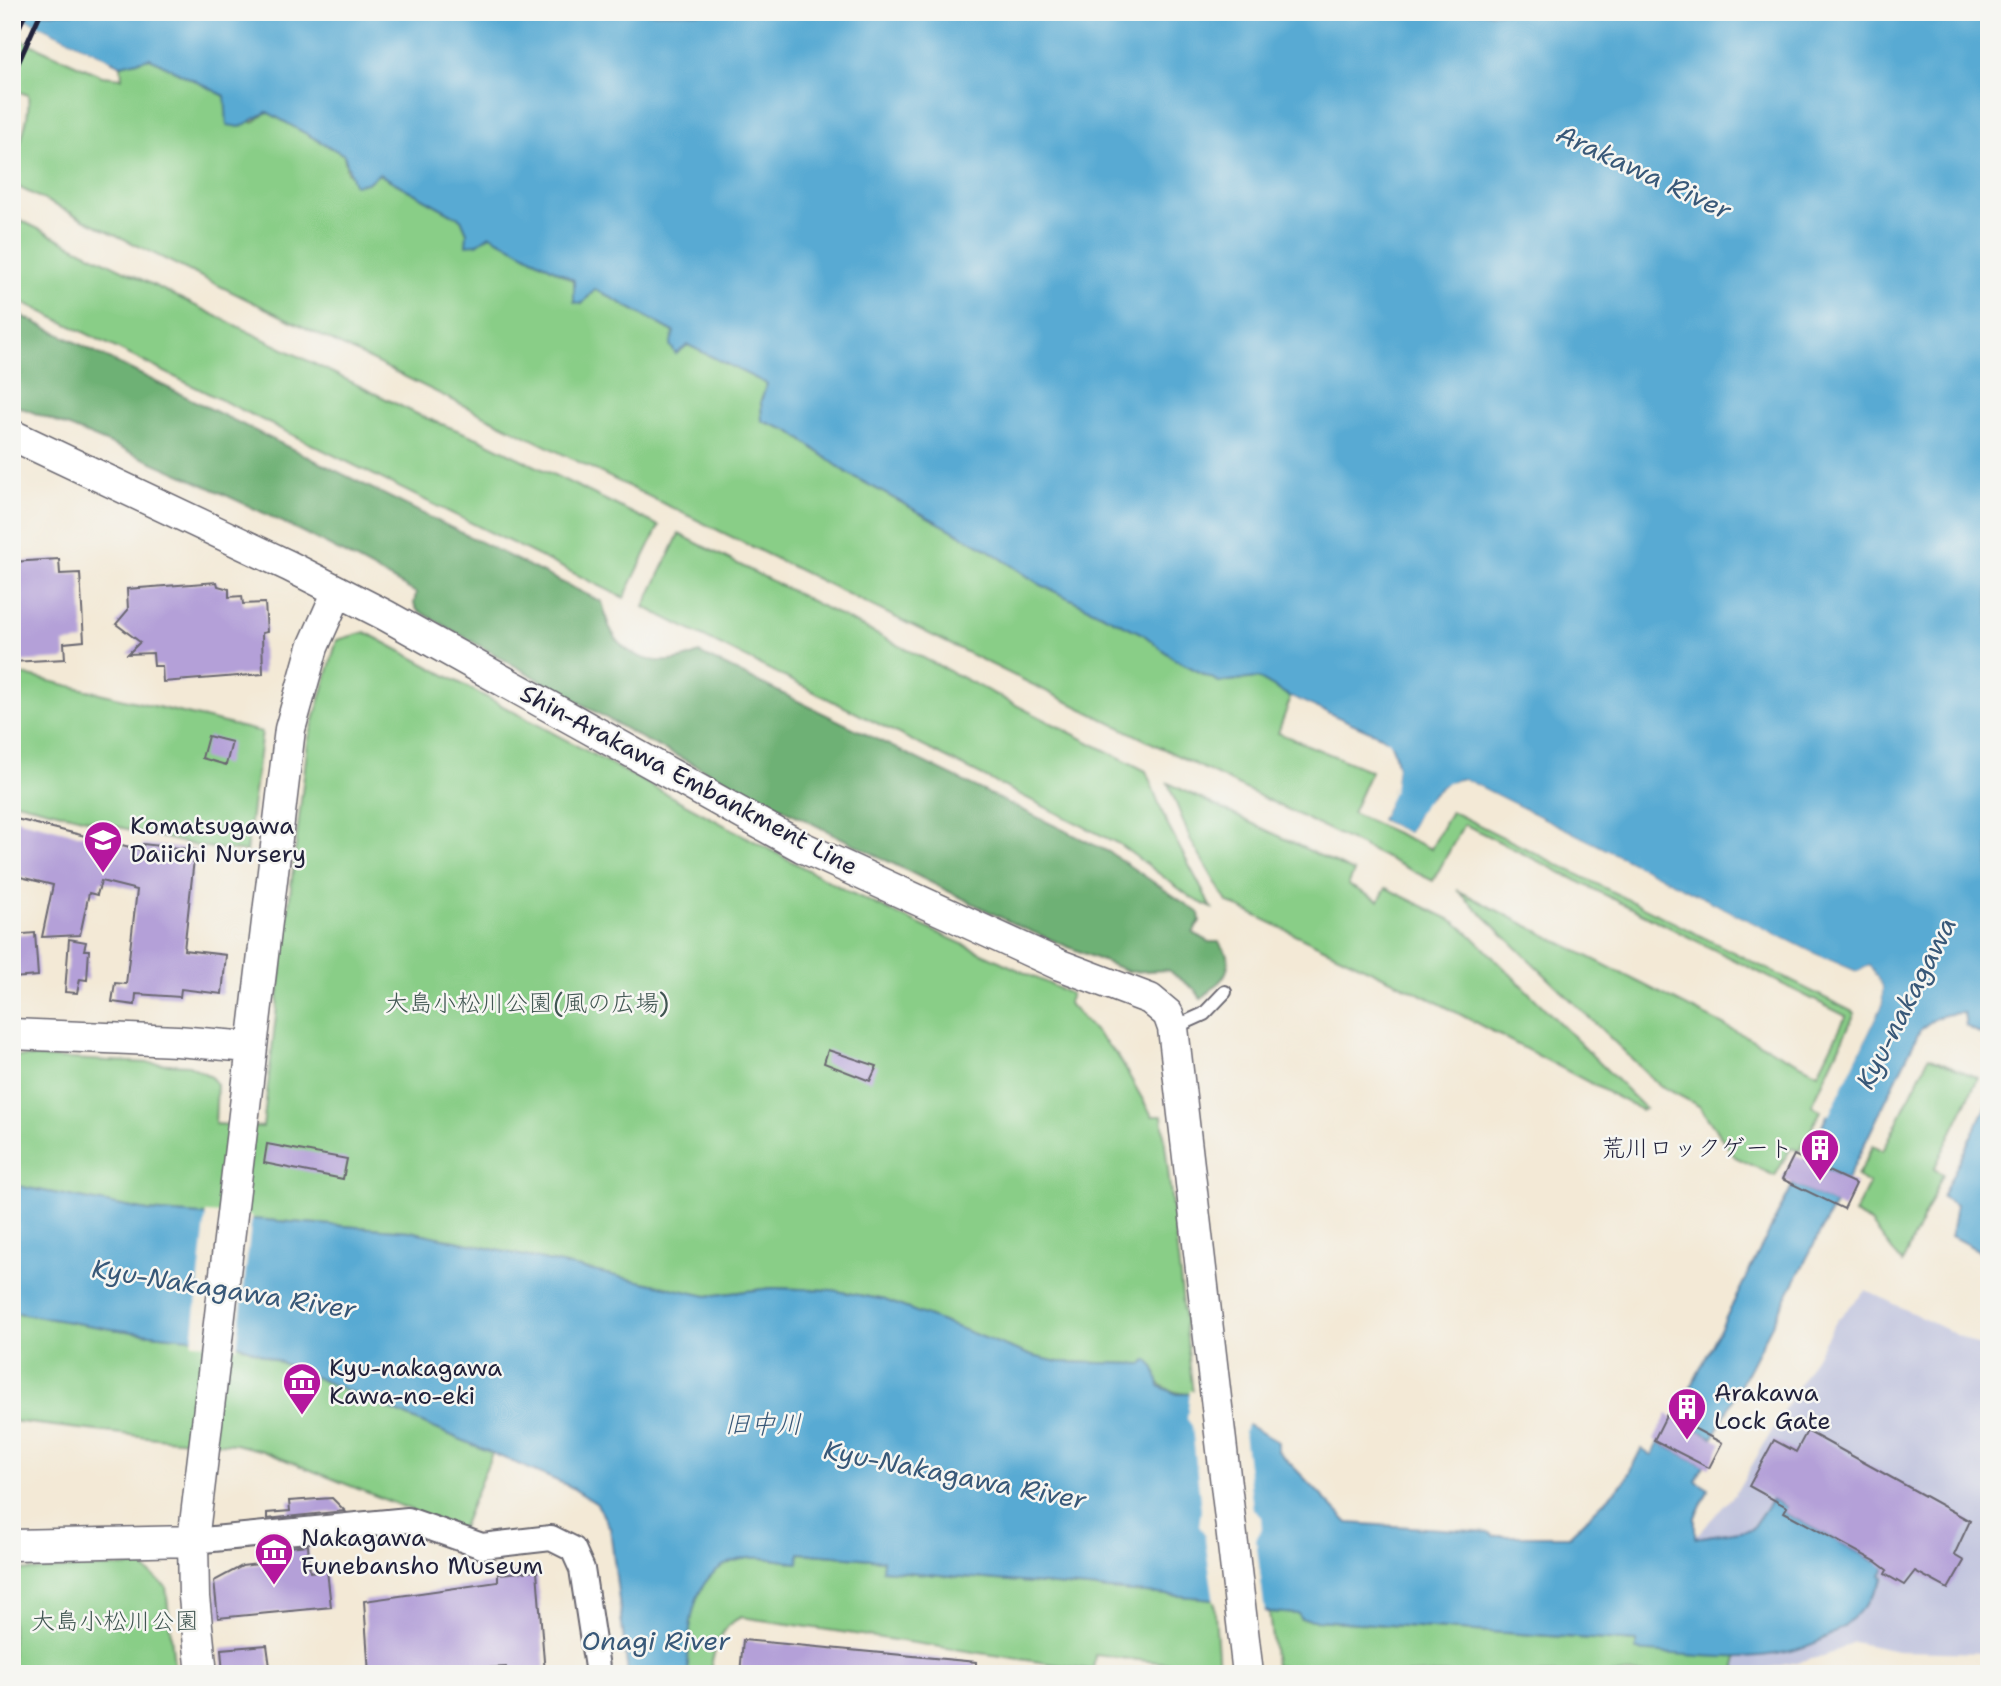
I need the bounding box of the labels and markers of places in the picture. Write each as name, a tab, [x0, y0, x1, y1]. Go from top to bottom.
place label: Komatsugawa Daiichi Nursery	[130, 810, 306, 870]
school or university icon: Komatsugawa Daiichi Nursery	[82, 819, 124, 874]
building icon: 荒川ロックゲート	[1799, 1127, 1841, 1182]
place label: 荒川ロックゲート	[1601, 1132, 1793, 1164]
place label: Kyu-nakagawa Kawa-no-eki	[329, 1352, 502, 1412]
museum icon: Kyu-nakagawa Kawa-no-eki	[281, 1361, 323, 1416]
place label: Arakawa Lock Gate	[1714, 1377, 1831, 1437]
building icon: Arakawa Lock Gate	[1666, 1386, 1708, 1441]
place label: Nakagawa Funebansho Museum	[301, 1522, 543, 1582]
museum icon: Nakagawa Funebansho Museum	[253, 1531, 295, 1586]

